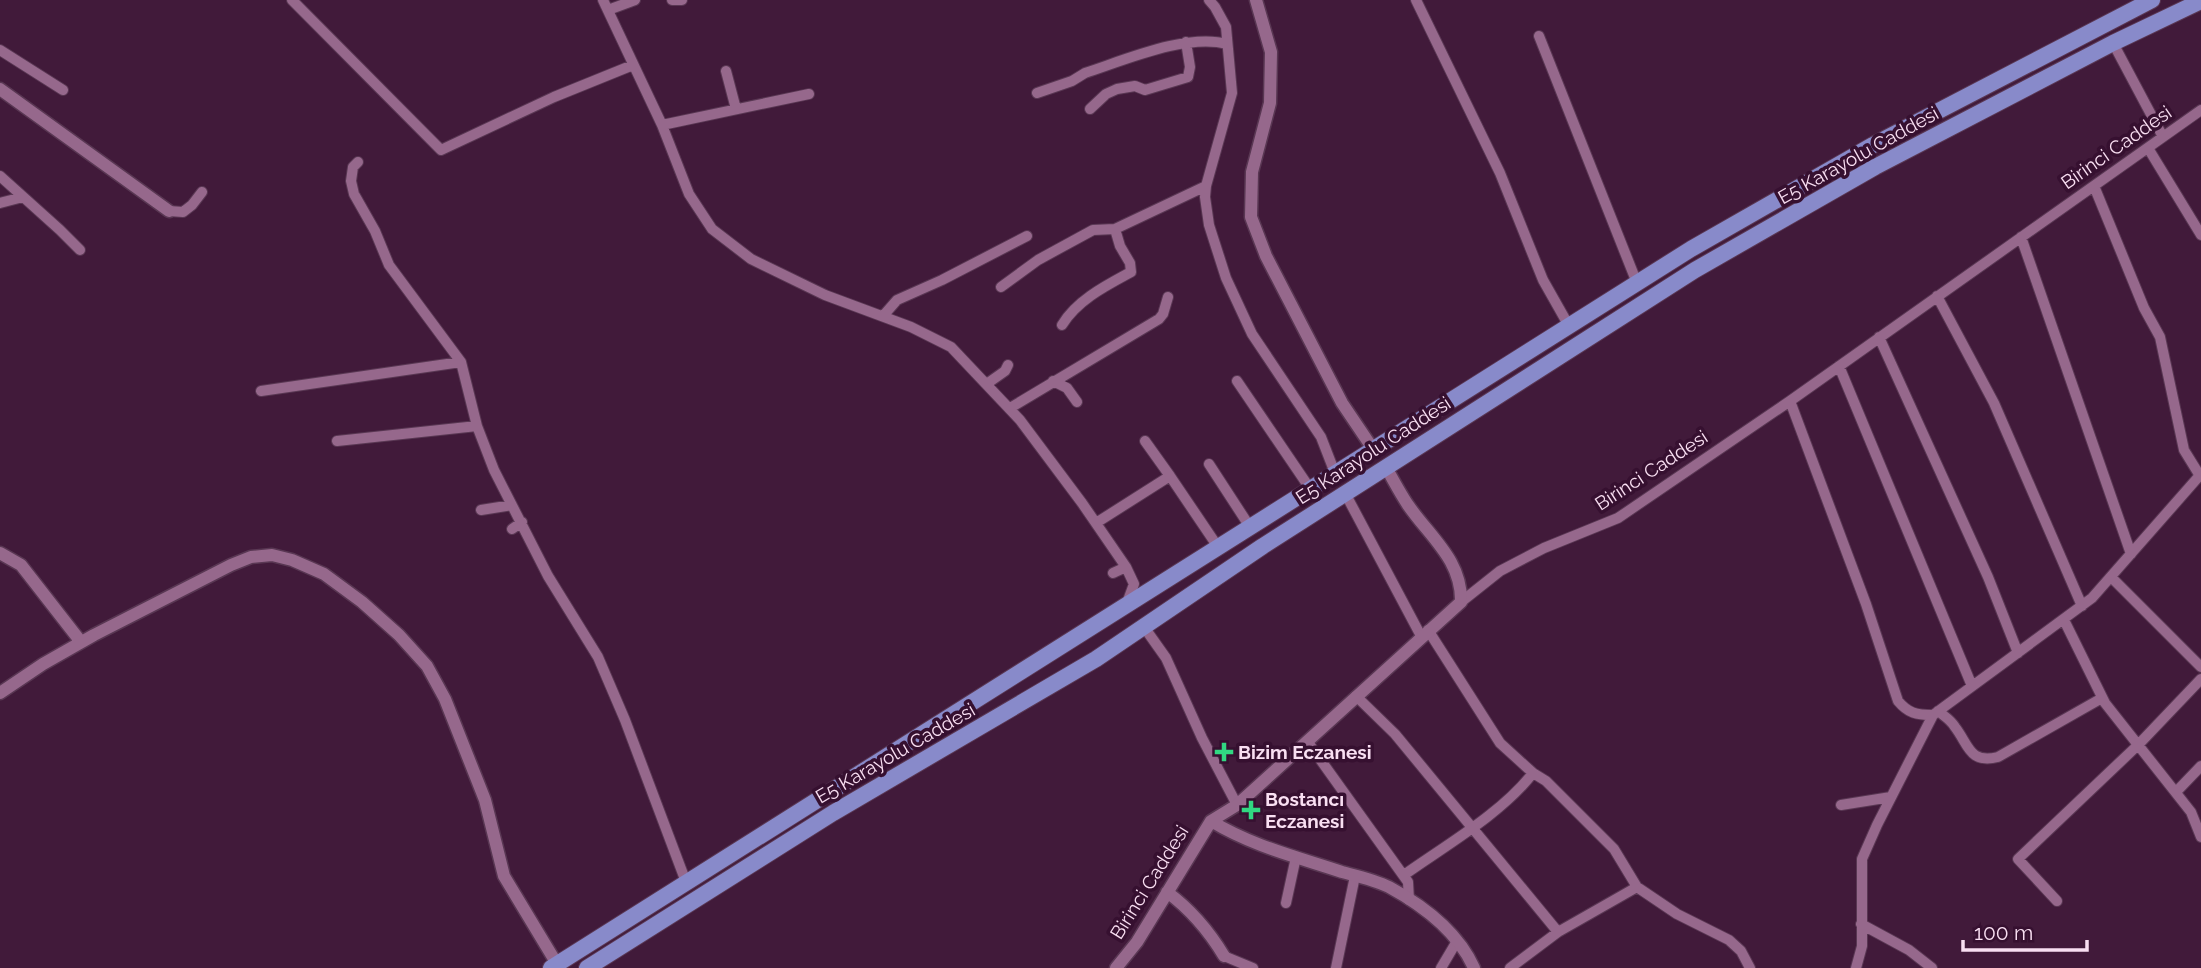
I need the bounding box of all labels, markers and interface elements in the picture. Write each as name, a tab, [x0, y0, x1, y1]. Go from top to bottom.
street label: Birinci Caddesi	[2057, 101, 2175, 193]
street label: E5 Karayolu Caddesi	[1774, 102, 1942, 208]
street label: E5 Karayolu Caddesi	[1291, 392, 1455, 508]
street label: Birinci Caddesi	[1591, 425, 1711, 515]
street label: E5 Karayolu Caddesi	[812, 698, 978, 808]
place label: Bizim Eczanesi	[1238, 741, 1372, 763]
marker: Bizim Eczanesi	[1216, 744, 1232, 760]
place label: Bostancı Eczanesi	[1265, 788, 1344, 832]
marker: Bostancı Eczanesi	[1243, 802, 1259, 818]
street label: Birinci Caddesi	[1105, 821, 1193, 943]
scale bar	[1963, 908, 2087, 952]
text: 100 m	[1974, 920, 2033, 945]

